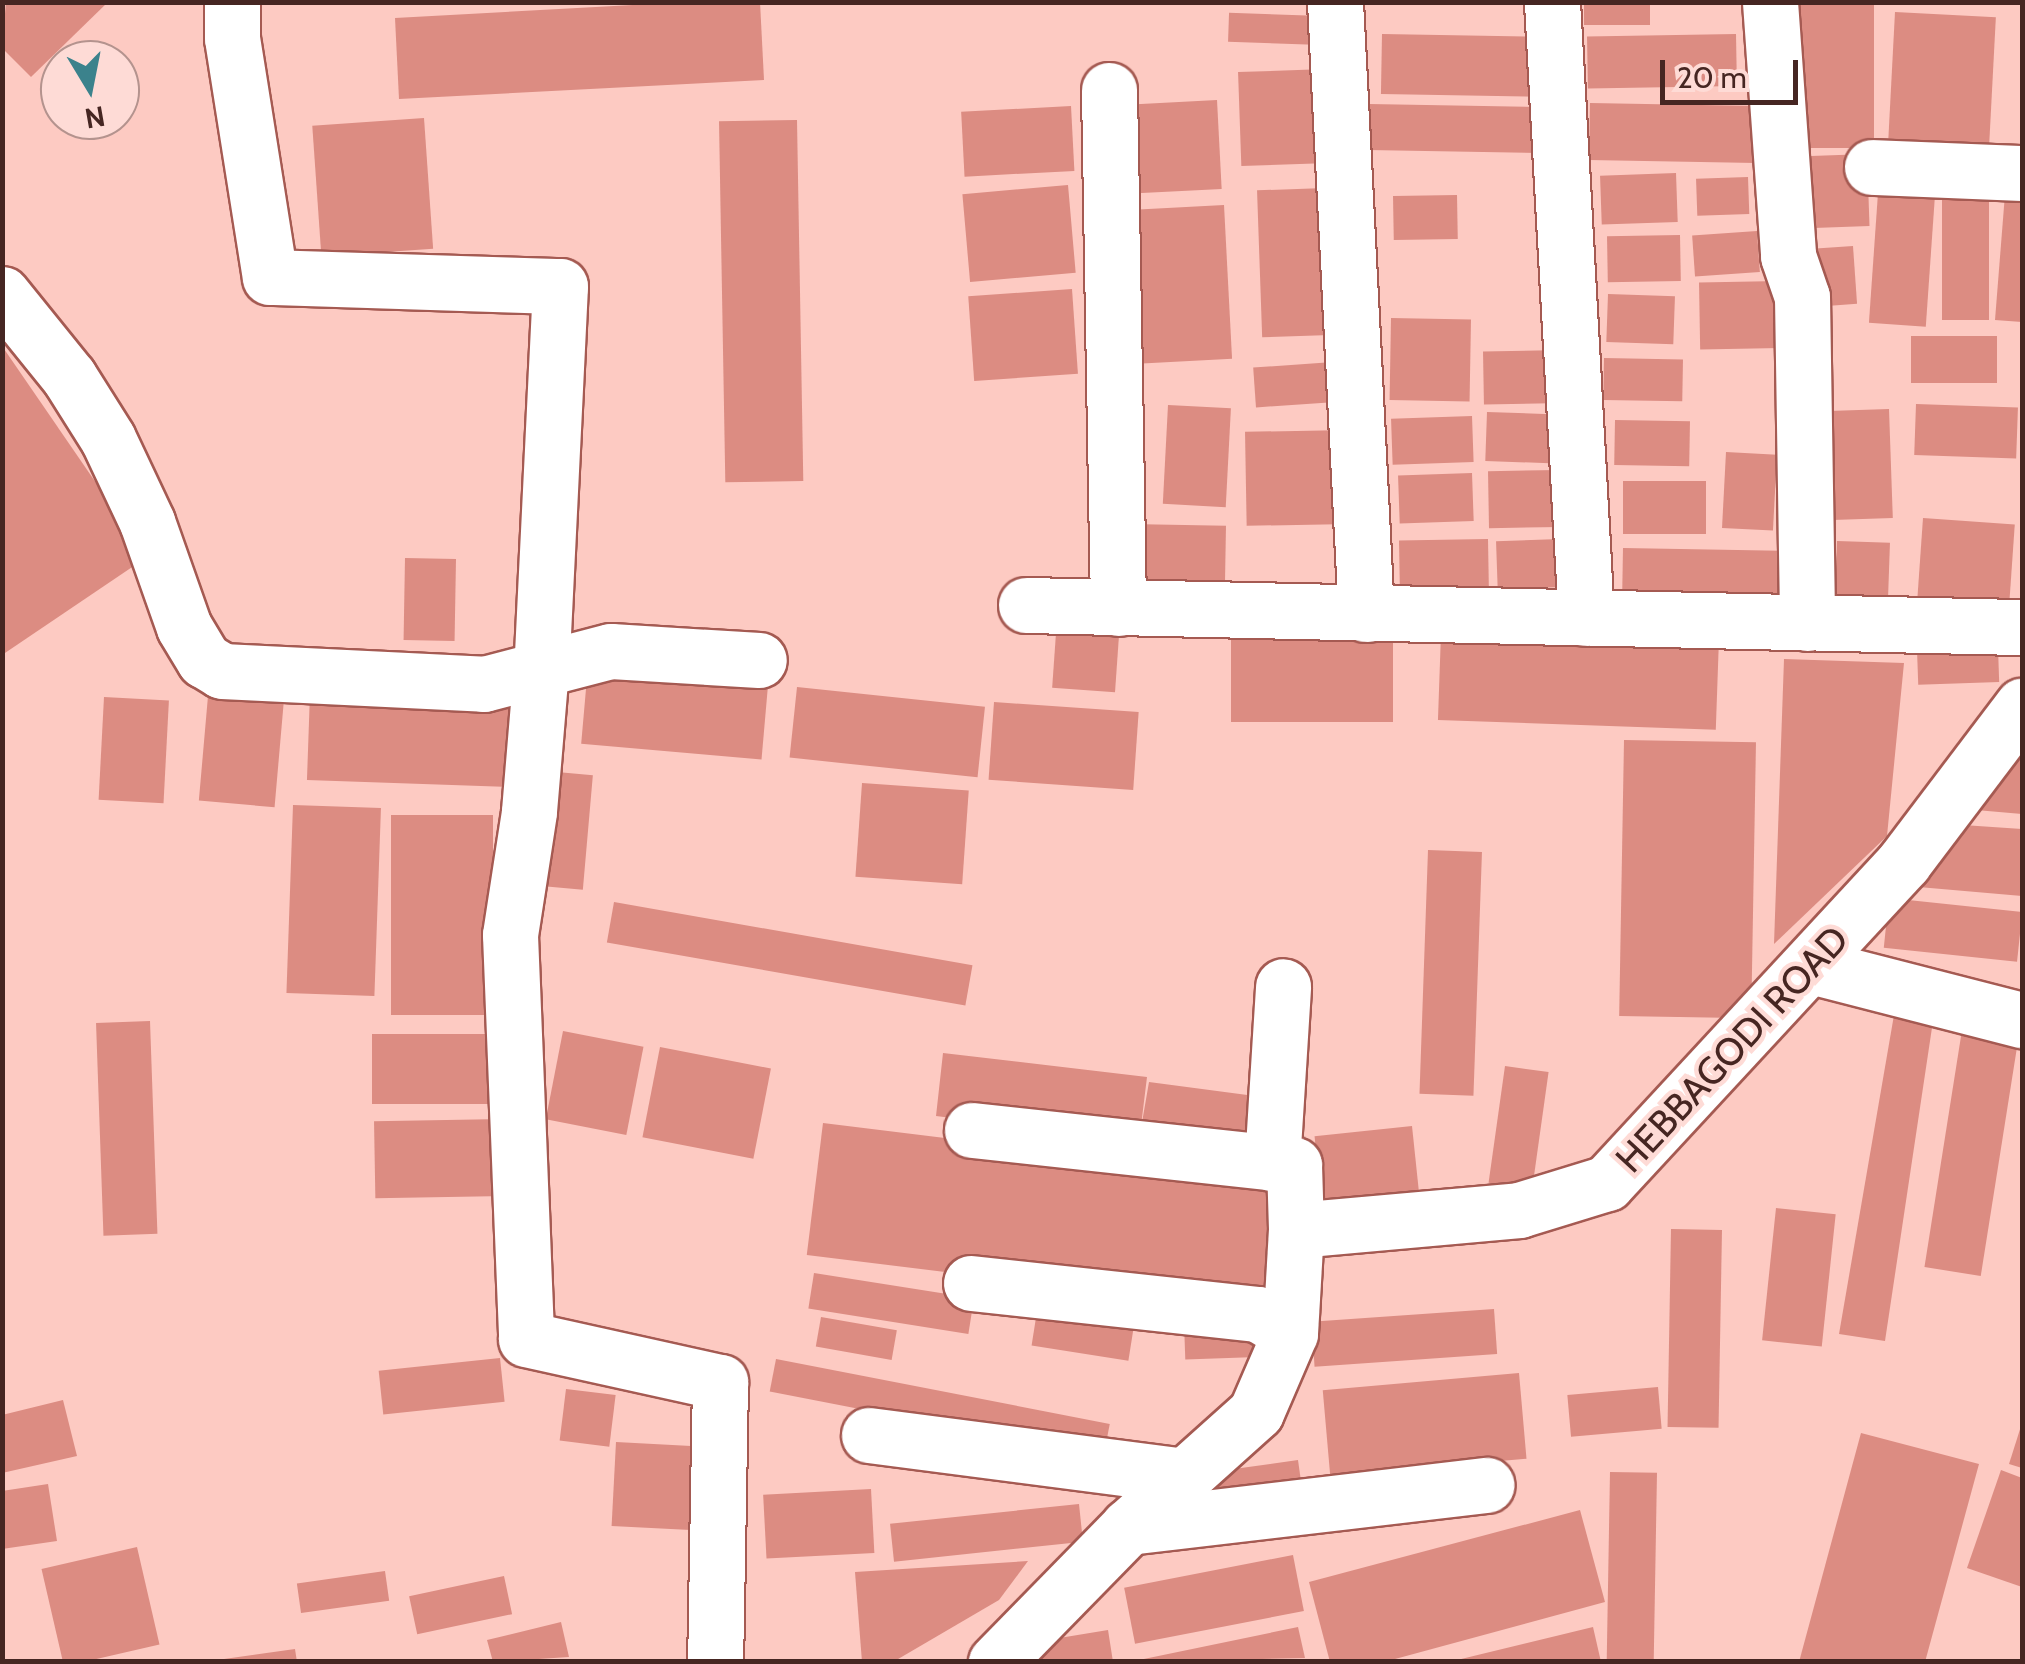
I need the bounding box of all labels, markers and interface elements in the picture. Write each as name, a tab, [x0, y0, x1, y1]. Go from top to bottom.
north arrow	[40, 40, 140, 140]
scale bar	[1665, 40, 1802, 102]
text: 20 m	[1677, 59, 1747, 96]
text: N	[82, 99, 108, 136]
street label: HEBBAGODI ROAD	[1606, 917, 1858, 1181]

